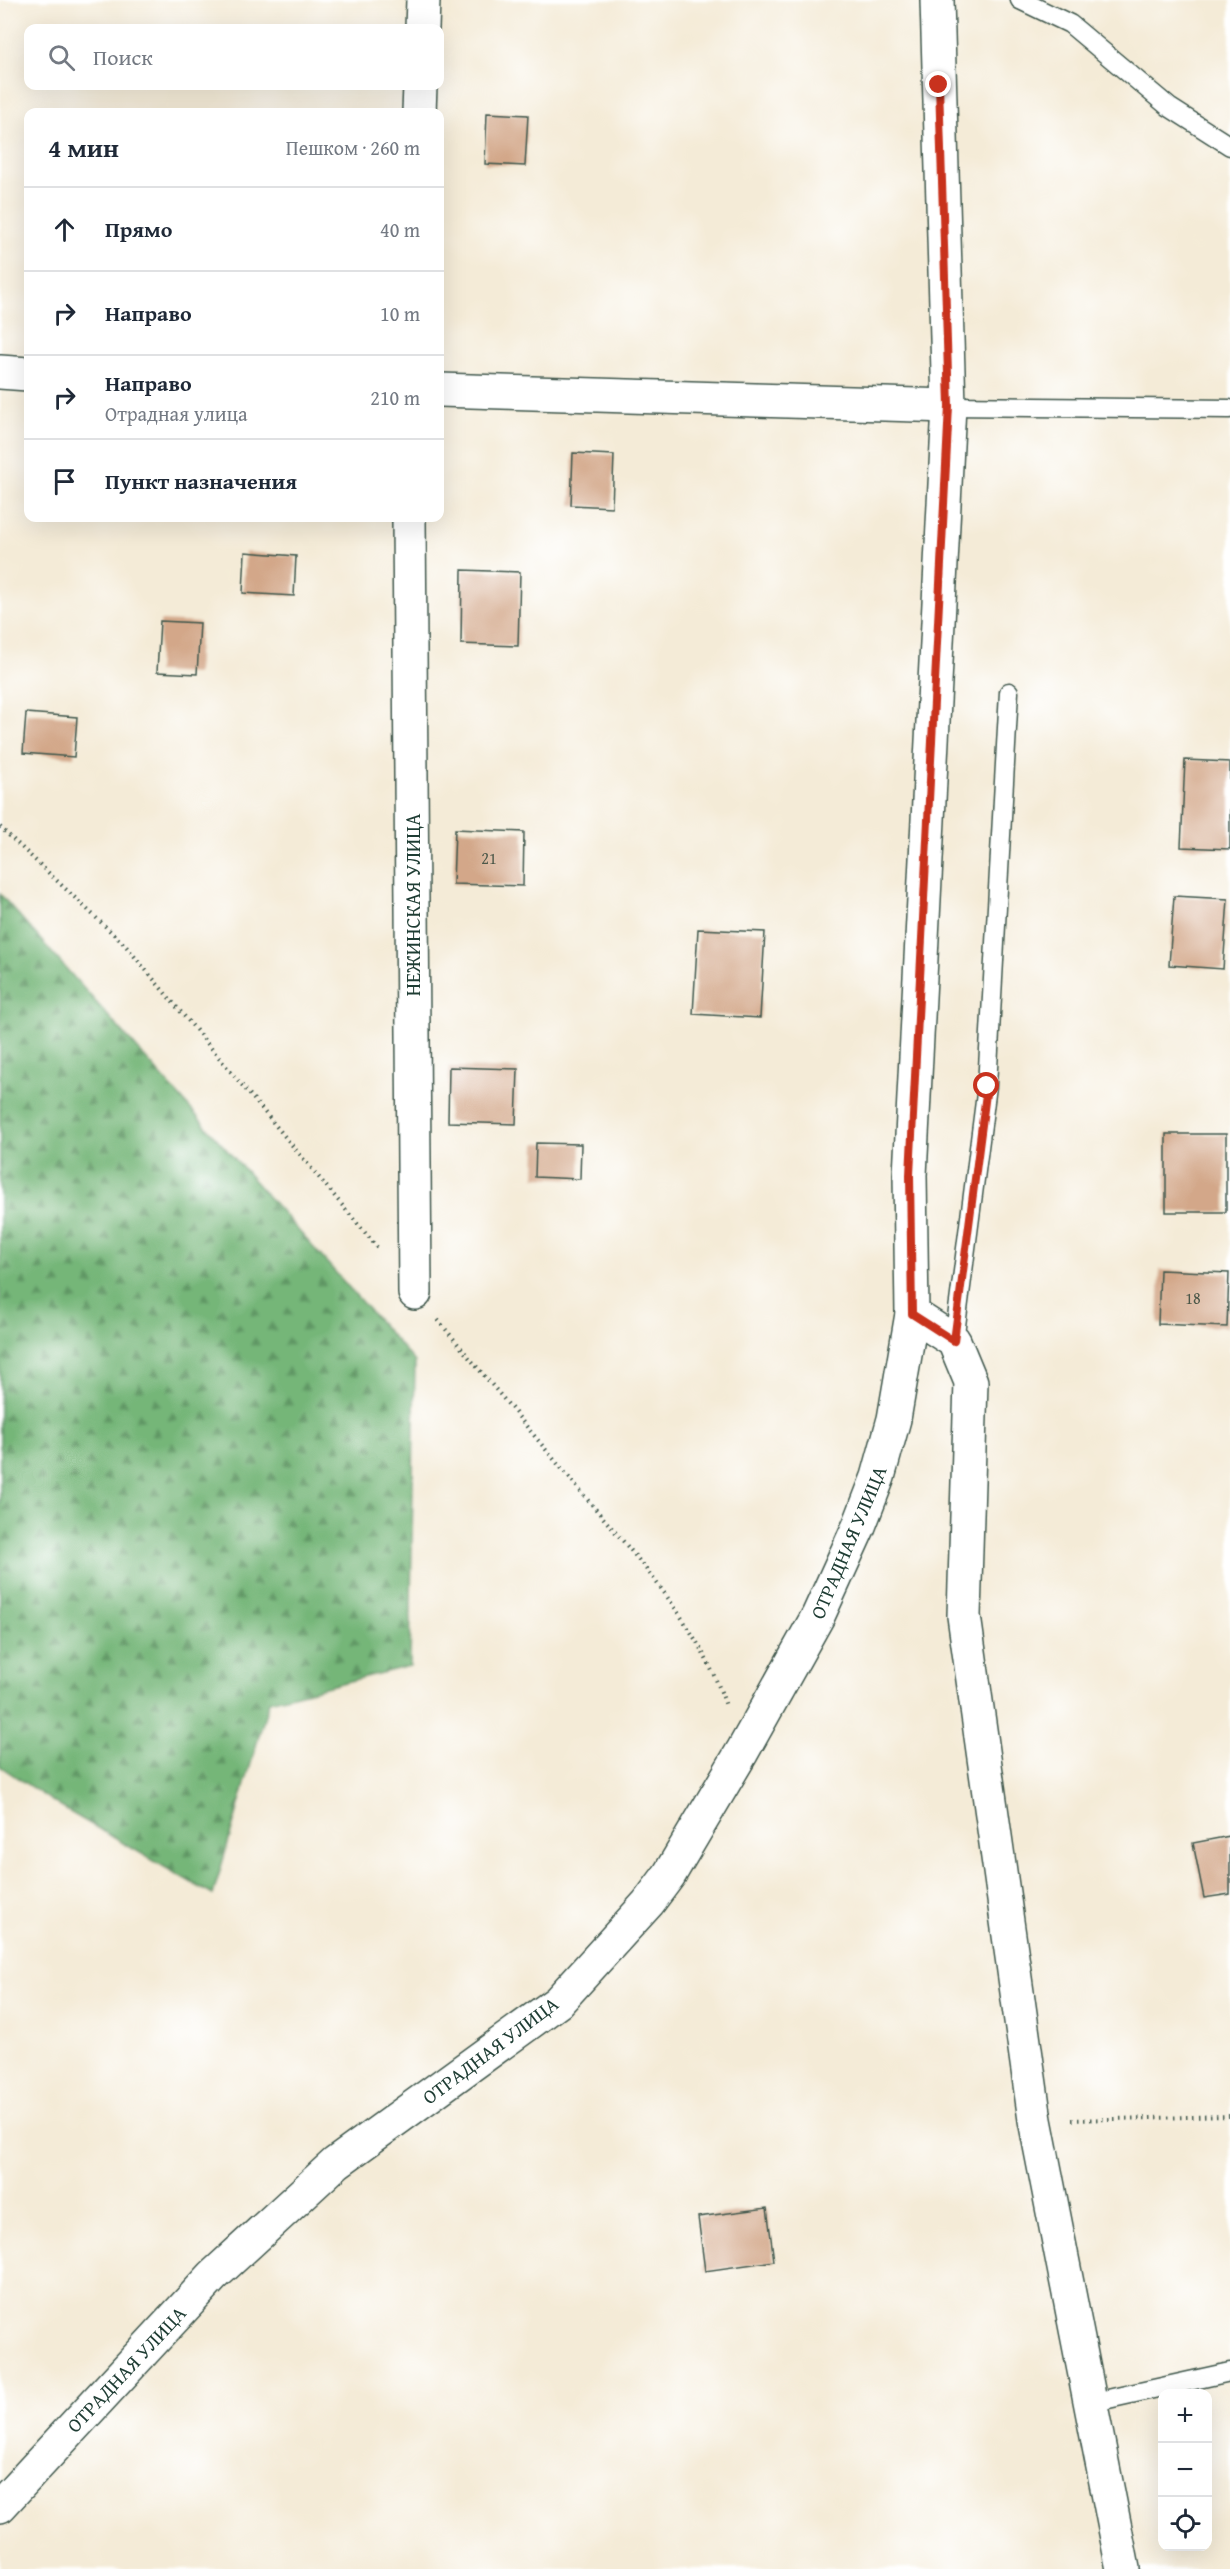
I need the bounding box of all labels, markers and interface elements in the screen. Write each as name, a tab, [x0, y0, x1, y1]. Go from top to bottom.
search box	[24, 24, 444, 90]
icon: search	[45, 41, 78, 74]
text: Поиск	[93, 41, 153, 73]
route end	[925, 71, 951, 97]
text: 4 мин	[48, 128, 119, 167]
text: Пешком · 260 m	[286, 133, 420, 162]
icon: ahead	[48, 213, 81, 246]
text: Прямо	[105, 213, 172, 245]
text: 40 m	[380, 215, 420, 244]
icon: right	[48, 297, 81, 330]
text: Направо	[105, 297, 192, 329]
text: 10 m	[380, 299, 420, 328]
text: Направо	[105, 367, 192, 399]
icon: right	[48, 381, 81, 414]
text: 210 m	[370, 383, 420, 412]
text: Отрадная улица	[105, 399, 248, 428]
icon: arrive	[48, 465, 81, 498]
text: Пункт назначения	[105, 465, 297, 497]
street label: НЕЖИНСКАЯ УЛИЦА	[398, 814, 427, 996]
house number: 21	[481, 846, 497, 870]
route start	[973, 1072, 999, 1098]
house number: 18	[1185, 1286, 1201, 1310]
street label: ОТРАДНАЯ УЛИЦА	[803, 1461, 893, 1623]
street label: ОТРАДНАЯ УЛИЦА	[416, 1989, 564, 2111]
street label: ОТРАДНАЯ УЛИЦА	[59, 2299, 193, 2439]
map controls	[1158, 2389, 1212, 2551]
button: +	[1158, 2389, 1212, 2443]
button: −	[1158, 2443, 1212, 2497]
button: locate	[1158, 2497, 1212, 2551]

